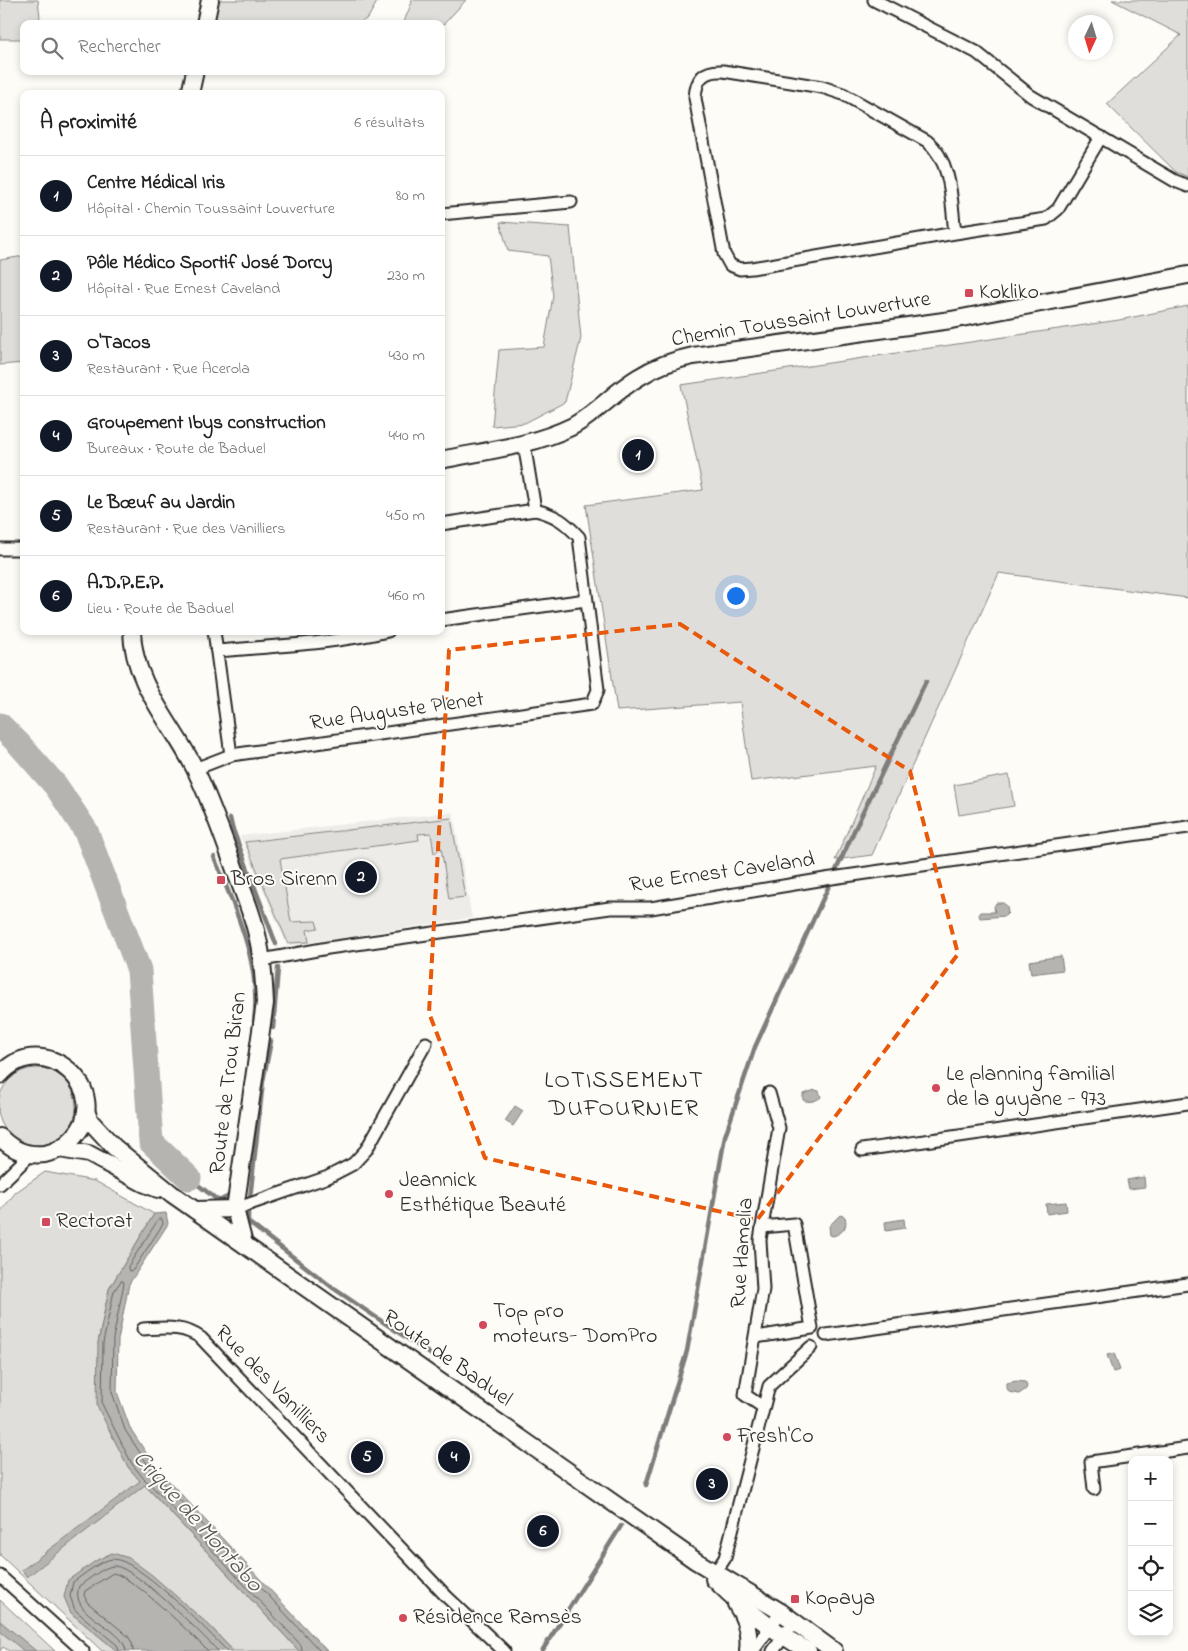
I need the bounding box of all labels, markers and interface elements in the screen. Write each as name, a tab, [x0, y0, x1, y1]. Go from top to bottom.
north arrow	[1068, 15, 1113, 60]
search box	[20, 20, 445, 75]
icon: search	[38, 34, 66, 62]
text: Rechercher	[78, 34, 161, 61]
text: À proximité	[40, 108, 137, 138]
text: 6 résultats	[354, 111, 425, 135]
text: Centre Médical Iris	[87, 170, 225, 197]
text: 1	[53, 184, 59, 208]
text: 80 m	[396, 184, 425, 208]
text: Hôpital · Chemin Toussaint Louverture	[87, 197, 335, 221]
text: Pôle Médico Sportif José Dorcy	[87, 250, 332, 277]
text: 2	[52, 264, 60, 288]
text: 230 m	[387, 264, 425, 288]
text: Hôpital · Rue Ernest Caveland	[87, 277, 280, 301]
place label: Kokliko	[979, 277, 1039, 309]
street label: Chemin Toussaint Louverture	[669, 284, 933, 356]
marker: Kokliko	[963, 287, 975, 299]
text: O'Tacos	[87, 330, 151, 357]
text: 3	[53, 344, 59, 368]
text: 430 m	[388, 344, 425, 368]
text: Restaurant · Rue Acerola	[87, 357, 250, 381]
text: Groupement Ibys construction	[87, 410, 326, 437]
text: 4	[53, 424, 59, 448]
text: 440 m	[388, 424, 425, 448]
pin: 1	[622, 436, 654, 474]
text: Bureaux · Route de Baduel	[87, 437, 266, 461]
text: Le Bœuf au Jardin	[87, 490, 235, 517]
text: 5	[51, 504, 61, 528]
text: 450 m	[386, 504, 425, 528]
text: Restaurant · Rue des Vanilliers	[87, 517, 285, 541]
text: A.D.P.E.P.	[87, 570, 163, 597]
your location	[723, 583, 749, 609]
text: 6	[52, 584, 60, 608]
text: 460 m	[388, 584, 425, 608]
text: Lieu · Route de Baduel	[87, 597, 234, 621]
street label: Rue Auguste Plenet	[308, 684, 487, 741]
street label: Rue Ernest Caveland	[627, 844, 817, 902]
pin: 2	[345, 858, 377, 896]
place label: Bros Sirenn	[230, 864, 337, 896]
marker: Bros Sirenn	[215, 874, 227, 886]
street label: Route de Trou Biran	[202, 990, 256, 1176]
place label: Le planning familial de la guyane - 973	[946, 1059, 1115, 1117]
district label: LOTISSEMENT DUFOURNIER	[544, 1064, 704, 1127]
marker: Le planning familial de la guyane - 973	[930, 1082, 942, 1094]
place label: Jeannick Esthétique Beauté	[399, 1165, 566, 1222]
marker: Jeannick Esthétique Beauté	[383, 1188, 395, 1200]
street label: Rue Hamelia	[723, 1196, 763, 1310]
place label: Rectorat	[56, 1206, 133, 1238]
marker: Rectorat	[40, 1216, 52, 1228]
place label: Top pro moteurs- DomPro	[493, 1296, 657, 1353]
street label: Route de Baduel	[376, 1302, 518, 1416]
street label: Rue des Vanilliers	[207, 1318, 337, 1452]
marker: Top pro moteurs- DomPro	[477, 1319, 489, 1331]
place label: Fresh'Co	[736, 1421, 814, 1453]
marker: Fresh'Co	[721, 1431, 733, 1443]
pin: 5	[351, 1438, 383, 1476]
pin: 4	[438, 1438, 470, 1476]
water label: Crique de Montabo	[124, 1443, 271, 1602]
map controls	[1128, 1456, 1173, 1636]
button: +	[1128, 1456, 1173, 1501]
pin: 3	[696, 1465, 728, 1503]
button: −	[1128, 1501, 1173, 1546]
pin: 6	[527, 1512, 559, 1550]
button: locate	[1128, 1546, 1173, 1591]
place label: Kopaya	[805, 1583, 875, 1616]
button: layers	[1128, 1591, 1173, 1636]
marker: Kopaya	[789, 1593, 801, 1605]
place label: Résidence Ramsès	[413, 1602, 582, 1634]
marker: Résidence Ramsès	[397, 1612, 409, 1624]

